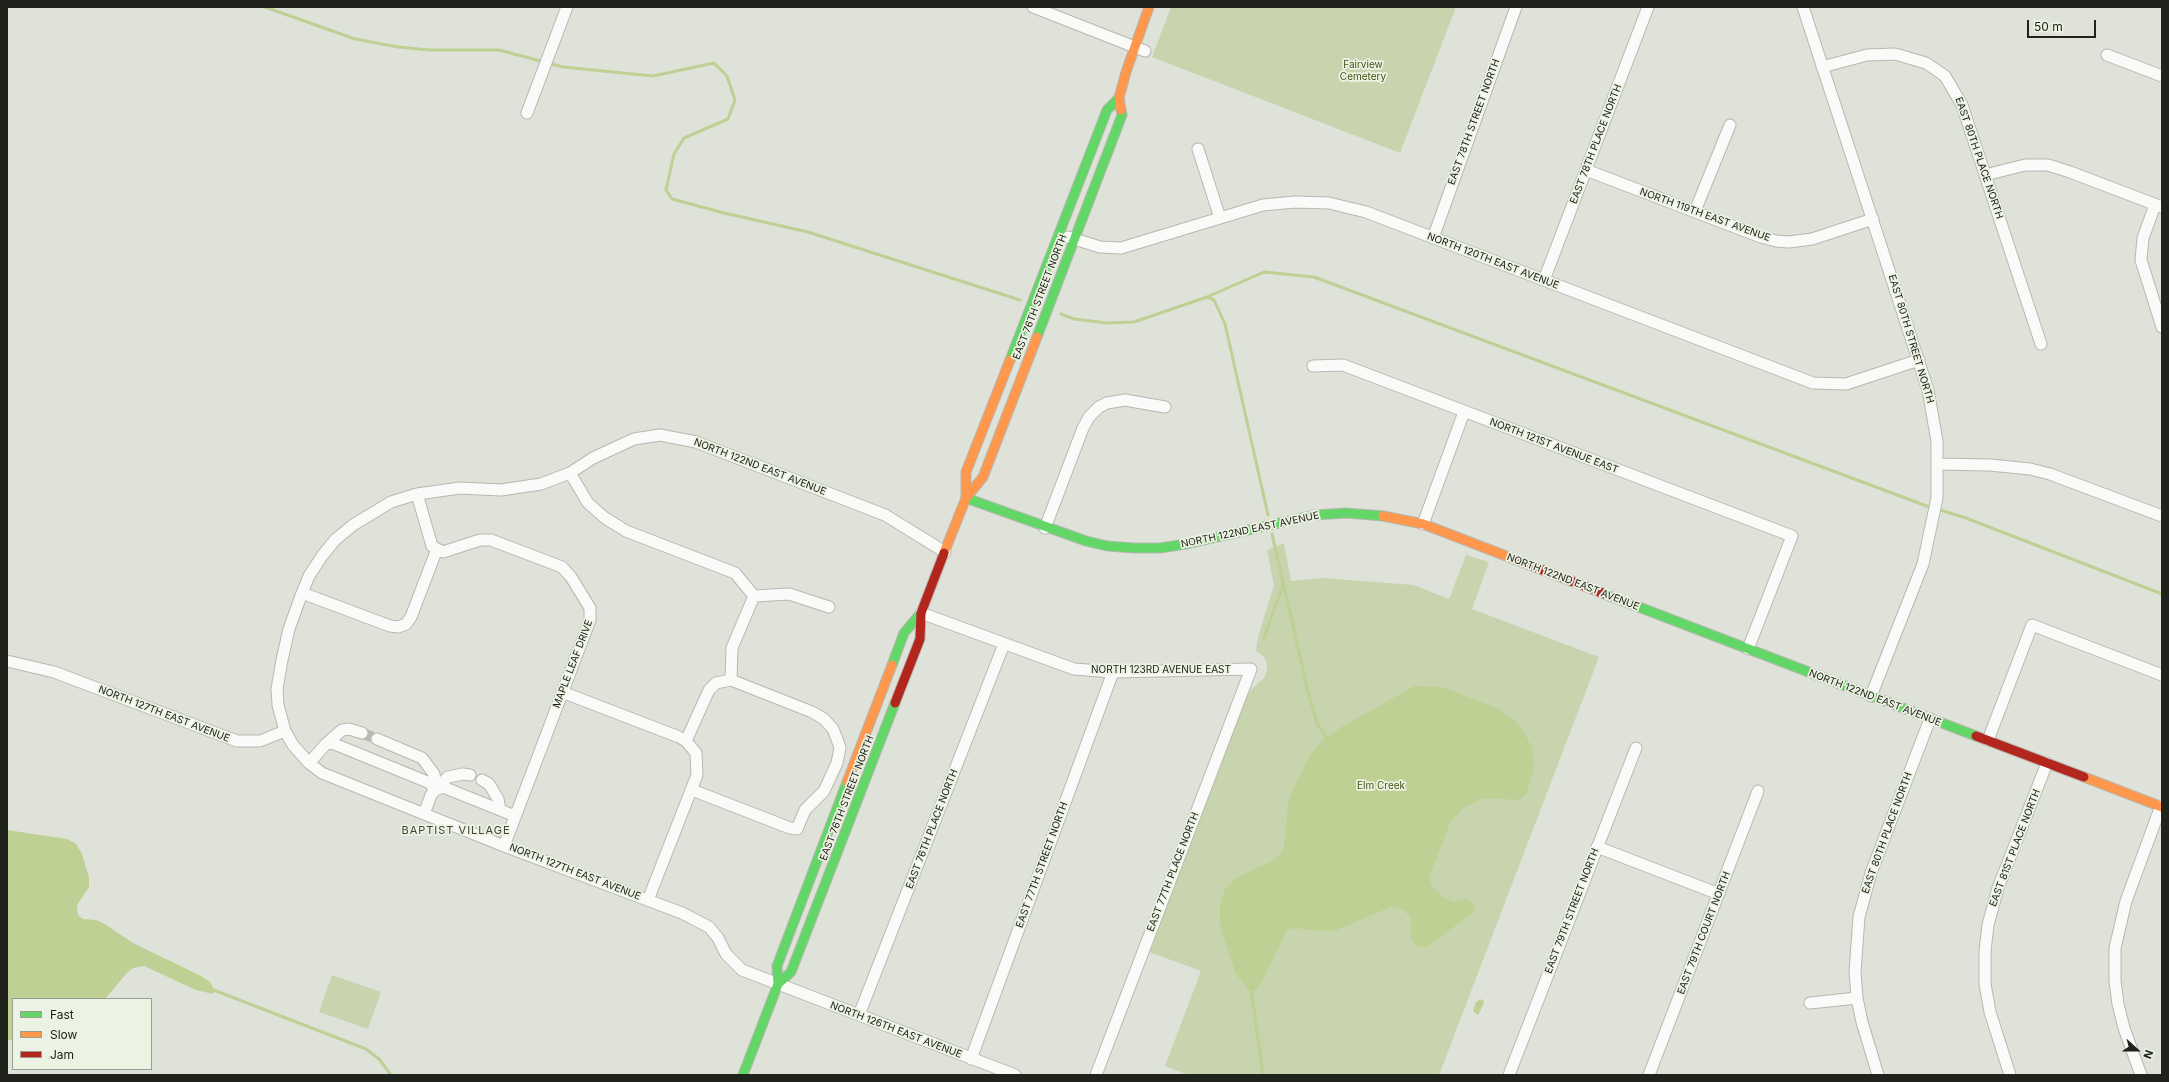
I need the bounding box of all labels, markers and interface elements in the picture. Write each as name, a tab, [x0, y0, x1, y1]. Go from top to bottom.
scale bar	[2029, 12, 2098, 38]
text: 50 m	[2034, 19, 2063, 34]
street label: EAST 78TH STREET NORTH	[1446, 57, 1502, 187]
park label: Fairview Cemetery	[1340, 59, 1386, 82]
street label: EAST 78TH PLACE NORTH	[1568, 82, 1624, 206]
street label: EAST 80TH PLACE NORTH	[1952, 96, 2006, 220]
street label: NORTH 119TH EAST AVENUE	[1638, 186, 1772, 244]
street label: NORTH 120TH EAST AVENUE	[1425, 230, 1561, 292]
street label: EAST 76TH STREET NORTH	[1011, 233, 1069, 361]
street label: EAST 80TH STREET NORTH	[1886, 273, 1936, 405]
street label: NORTH 121ST AVENUE EAST	[1488, 416, 1620, 476]
street label: NORTH 122ND EAST AVENUE	[692, 436, 828, 498]
street label: NORTH 122ND EAST AVENUE	[1180, 509, 1320, 551]
street label: NORTH 122ND EAST AVENUE	[1505, 551, 1641, 613]
street label: MAPLE LEAF DRIVE	[551, 618, 595, 710]
street label: NORTH 123RD AVENUE EAST	[1091, 664, 1231, 676]
street label: NORTH 122ND EAST AVENUE	[1807, 667, 1943, 729]
street label: NORTH 127TH EAST AVENUE	[97, 683, 231, 745]
street label: EAST 76TH STREET NORTH	[818, 734, 876, 862]
street label: EAST 76TH PLACE NORTH	[904, 767, 960, 891]
street label: EAST 80TH PLACE NORTH	[1859, 771, 1915, 895]
park label: Elm Creek	[1357, 780, 1405, 792]
street label: EAST 81ST PLACE NORTH	[1987, 788, 2043, 908]
street label: EAST 77TH STREET NORTH	[1014, 801, 1070, 929]
street label: EAST 77TH PLACE NORTH	[1145, 811, 1201, 933]
district label: BAPTIST VILLAGE	[401, 824, 511, 838]
street label: NORTH 127TH EAST AVENUE	[508, 841, 642, 903]
street label: EAST 79TH STREET NORTH	[1543, 847, 1601, 975]
street label: EAST 79TH COURT NORTH	[1675, 870, 1733, 996]
legend	[12, 998, 152, 1070]
street label: NORTH 126TH EAST AVENUE	[828, 999, 964, 1061]
text: Fast	[50, 1007, 74, 1022]
text: Slow	[50, 1027, 77, 1042]
north arrow	[2117, 1030, 2157, 1070]
text: Jam	[50, 1047, 74, 1062]
text: N	[2140, 1048, 2156, 1061]

